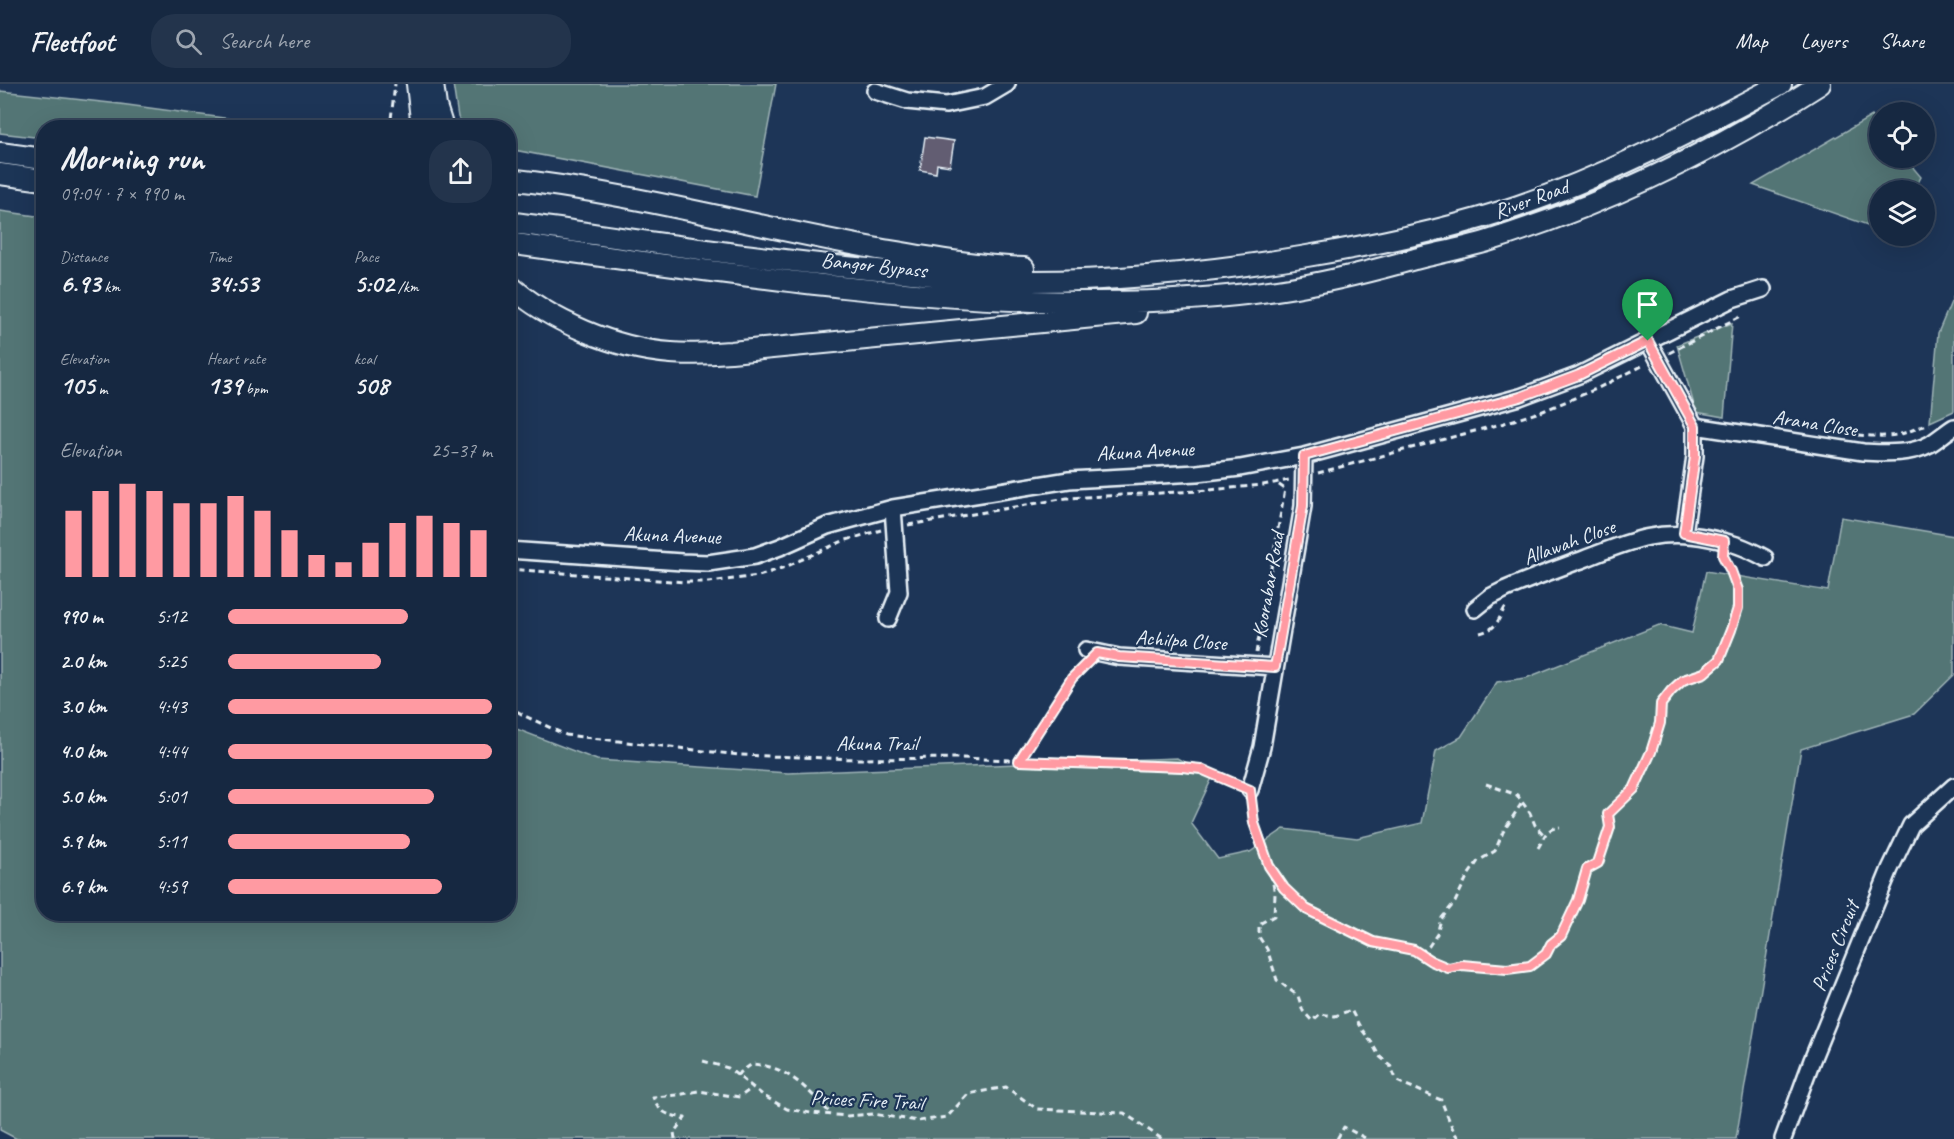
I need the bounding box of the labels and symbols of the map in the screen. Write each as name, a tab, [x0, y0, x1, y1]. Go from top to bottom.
street label: River Road	[1490, 173, 1574, 224]
street label: Bangor Bypass	[820, 247, 930, 284]
pin	[1622, 279, 1673, 341]
street label: Arana Close	[1771, 404, 1861, 443]
street label: Akuna Avenue	[1096, 435, 1195, 467]
street label: Allawah Close	[1520, 513, 1620, 571]
street label: Akuna Avenue	[623, 520, 722, 550]
street label: Koorabar Road	[1246, 527, 1291, 640]
street label: Achilpa Close	[1135, 624, 1230, 656]
street label: Akuna Trail	[836, 730, 921, 756]
street label: Prices Circuit	[1805, 894, 1866, 995]
street label: Prices Fire Trail	[810, 1084, 927, 1116]

